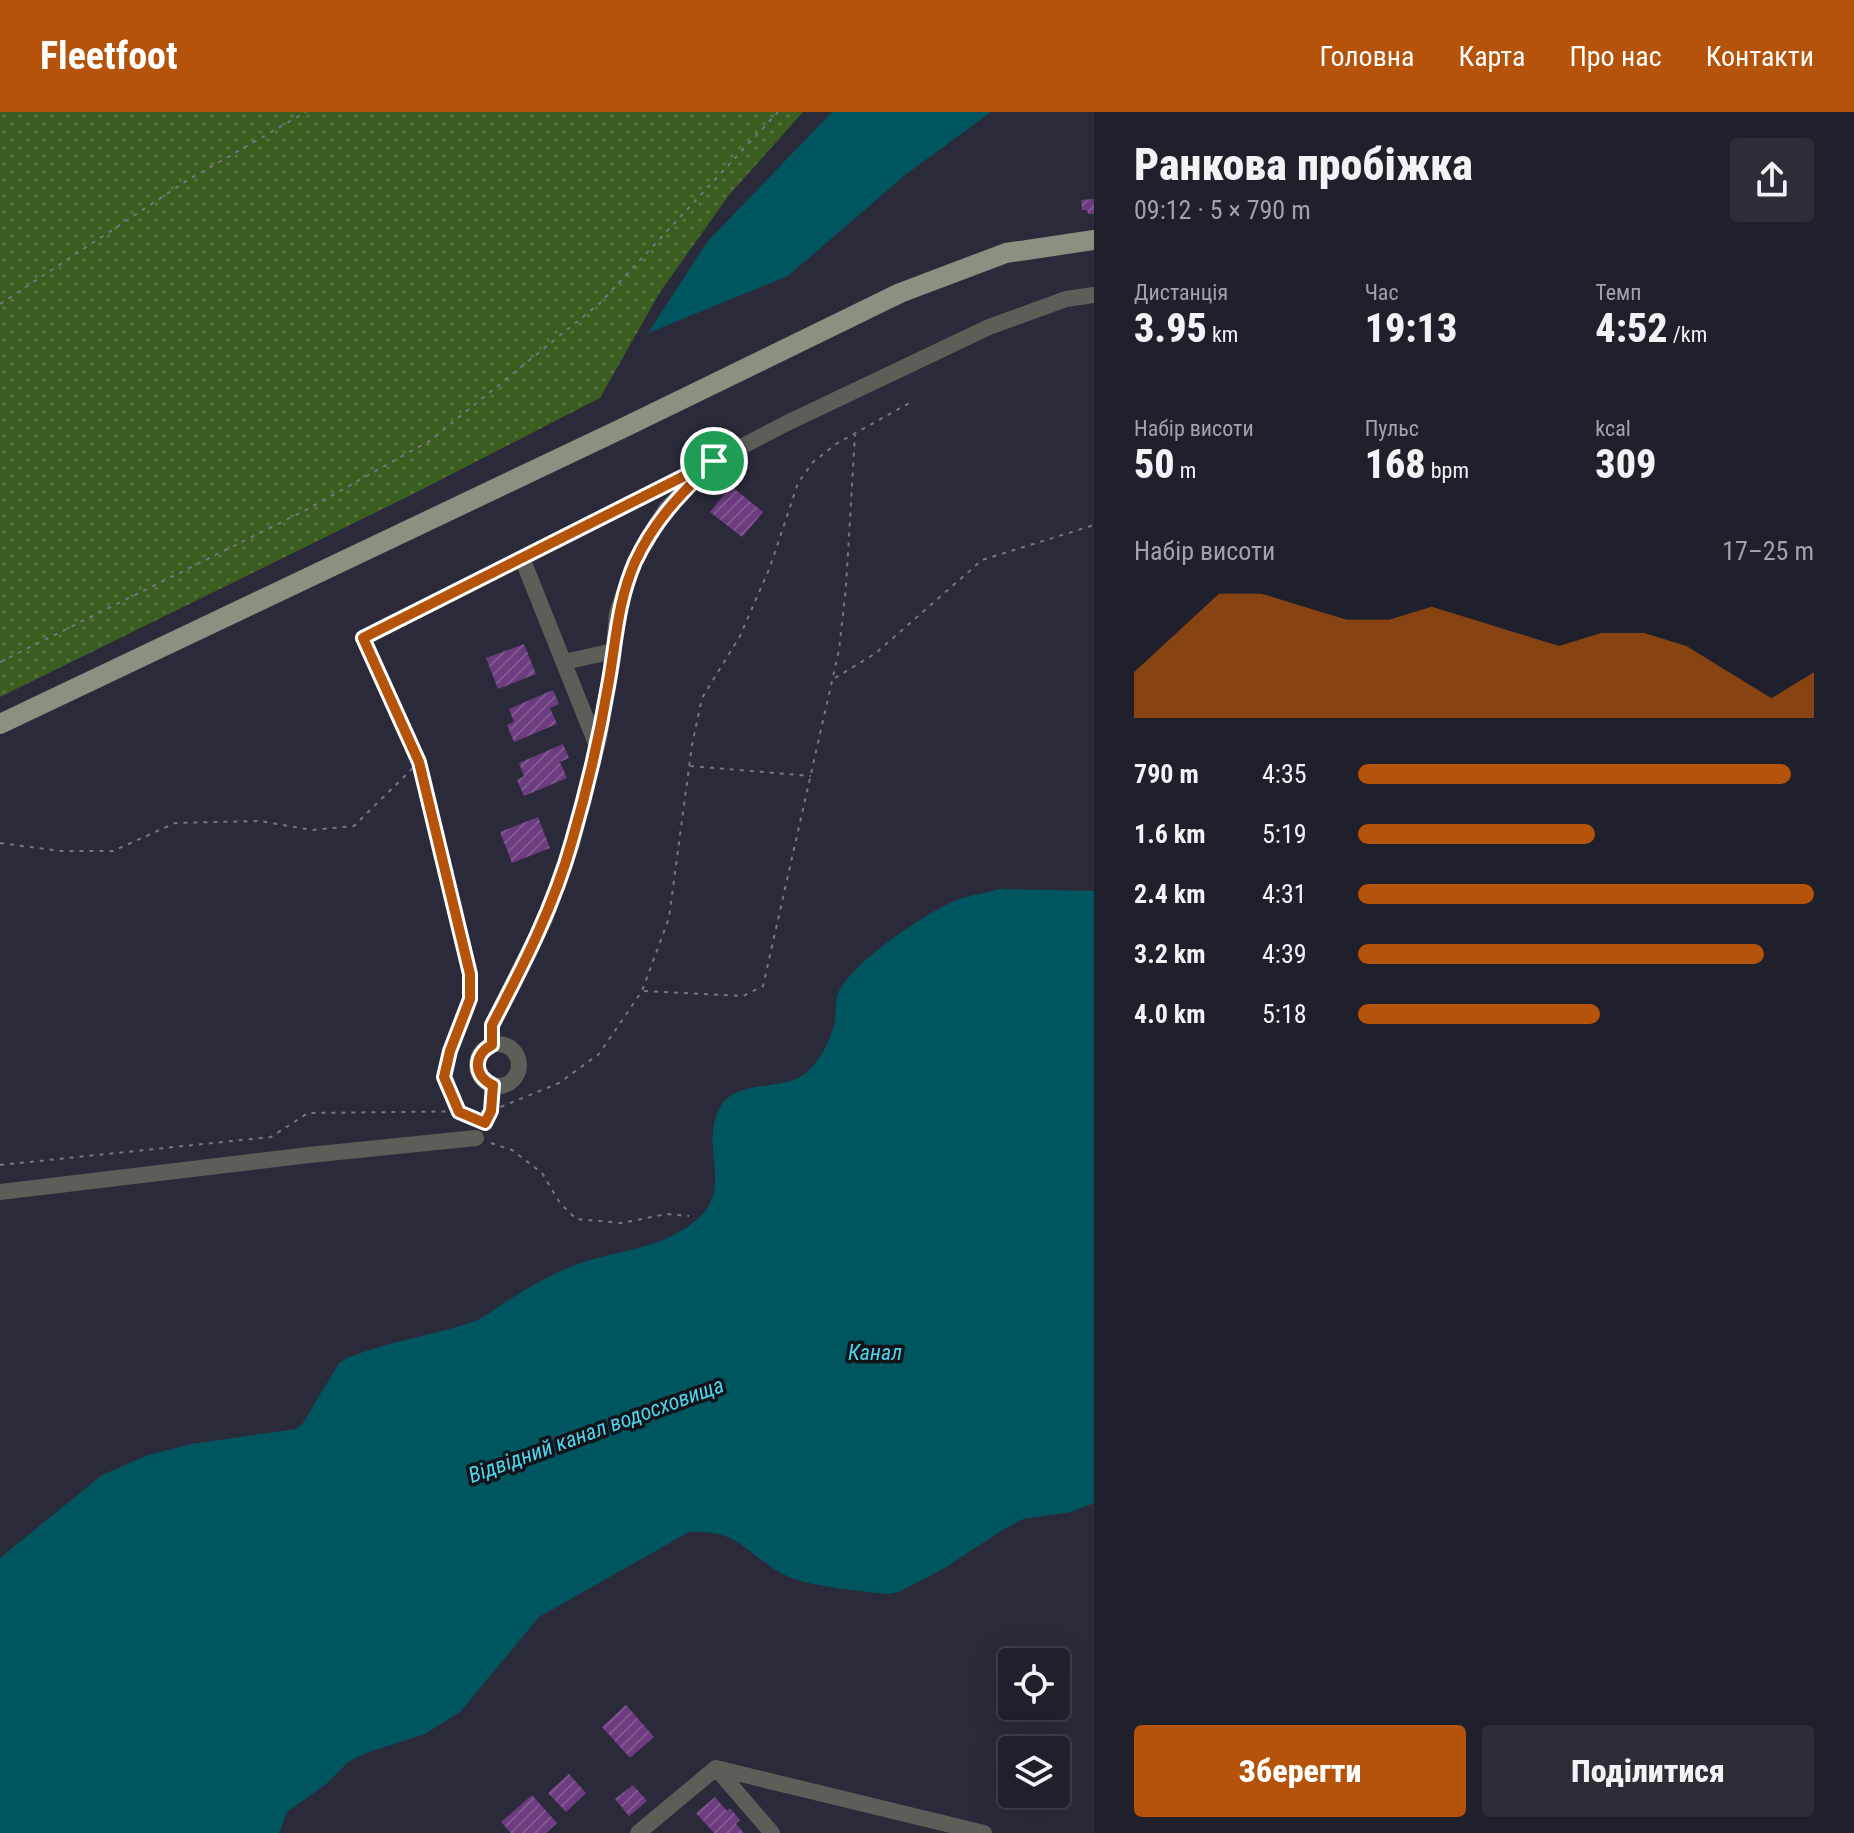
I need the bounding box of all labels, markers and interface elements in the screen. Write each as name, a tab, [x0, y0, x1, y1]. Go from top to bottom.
text: Fleetfoot	[40, 34, 178, 78]
text: Головна	[1319, 40, 1414, 73]
text: Карта	[1458, 40, 1525, 73]
text: Про нас	[1569, 40, 1662, 73]
text: Контакти	[1706, 40, 1814, 73]
button: share	[1730, 138, 1814, 222]
text: Ранкова пробіжка	[1134, 139, 1473, 191]
text: 09:12 · 5 × 790 m	[1134, 195, 1311, 225]
text: Дистанція	[1134, 280, 1228, 305]
text: Час	[1365, 280, 1399, 305]
text: Темп	[1595, 280, 1641, 305]
text: 3.95	[1134, 305, 1207, 352]
text: 19:13	[1365, 305, 1457, 352]
text: 4:52	[1595, 305, 1668, 352]
text: km	[1207, 322, 1238, 347]
text: /km	[1668, 322, 1707, 347]
text: Набір висоти	[1134, 416, 1254, 441]
text: Пульс	[1365, 416, 1419, 441]
text: kcal	[1595, 416, 1631, 441]
pin	[680, 427, 748, 495]
icon: arrive	[692, 439, 736, 483]
text: 50	[1134, 441, 1175, 488]
text: 168	[1365, 441, 1426, 488]
text: 309	[1595, 441, 1656, 488]
text: m	[1175, 458, 1196, 483]
text: bpm	[1426, 458, 1469, 483]
text: Набір висоти	[1134, 536, 1275, 566]
text: 17–25 m	[1722, 536, 1814, 566]
text: 790 m	[1134, 759, 1199, 789]
text: 4:35	[1262, 759, 1307, 789]
text: 1.6 km	[1134, 819, 1206, 849]
text: 5:19	[1262, 819, 1307, 849]
text: 2.4 km	[1134, 879, 1206, 909]
text: 4:31	[1262, 879, 1307, 909]
text: 3.2 km	[1134, 939, 1206, 969]
text: 4:39	[1262, 939, 1307, 969]
text: 4.0 km	[1134, 999, 1206, 1029]
text: 5:18	[1262, 999, 1307, 1029]
water label: Канал	[848, 1340, 902, 1365]
water label: Відвідний канал водосховища	[465, 1372, 727, 1488]
map controls	[998, 1648, 1070, 1808]
button: locate	[998, 1648, 1070, 1720]
button: Зберегти	[1134, 1725, 1466, 1817]
button: Поділитися	[1482, 1725, 1814, 1817]
button: layers	[998, 1736, 1070, 1808]

